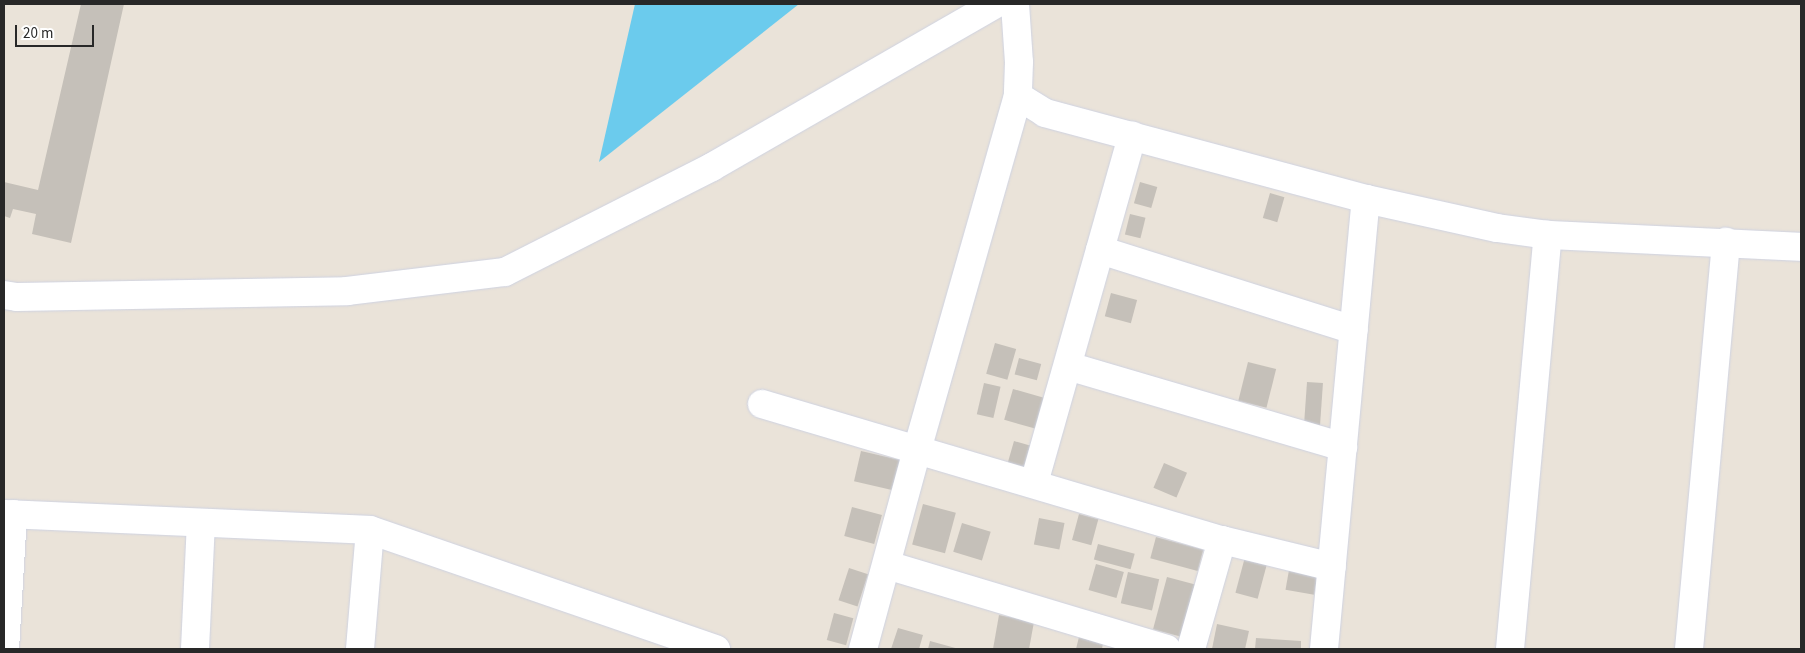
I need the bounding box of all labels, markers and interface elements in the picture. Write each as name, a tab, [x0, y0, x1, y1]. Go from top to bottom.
scale bar	[18, 15, 96, 47]
text: 20 m	[23, 23, 53, 44]

